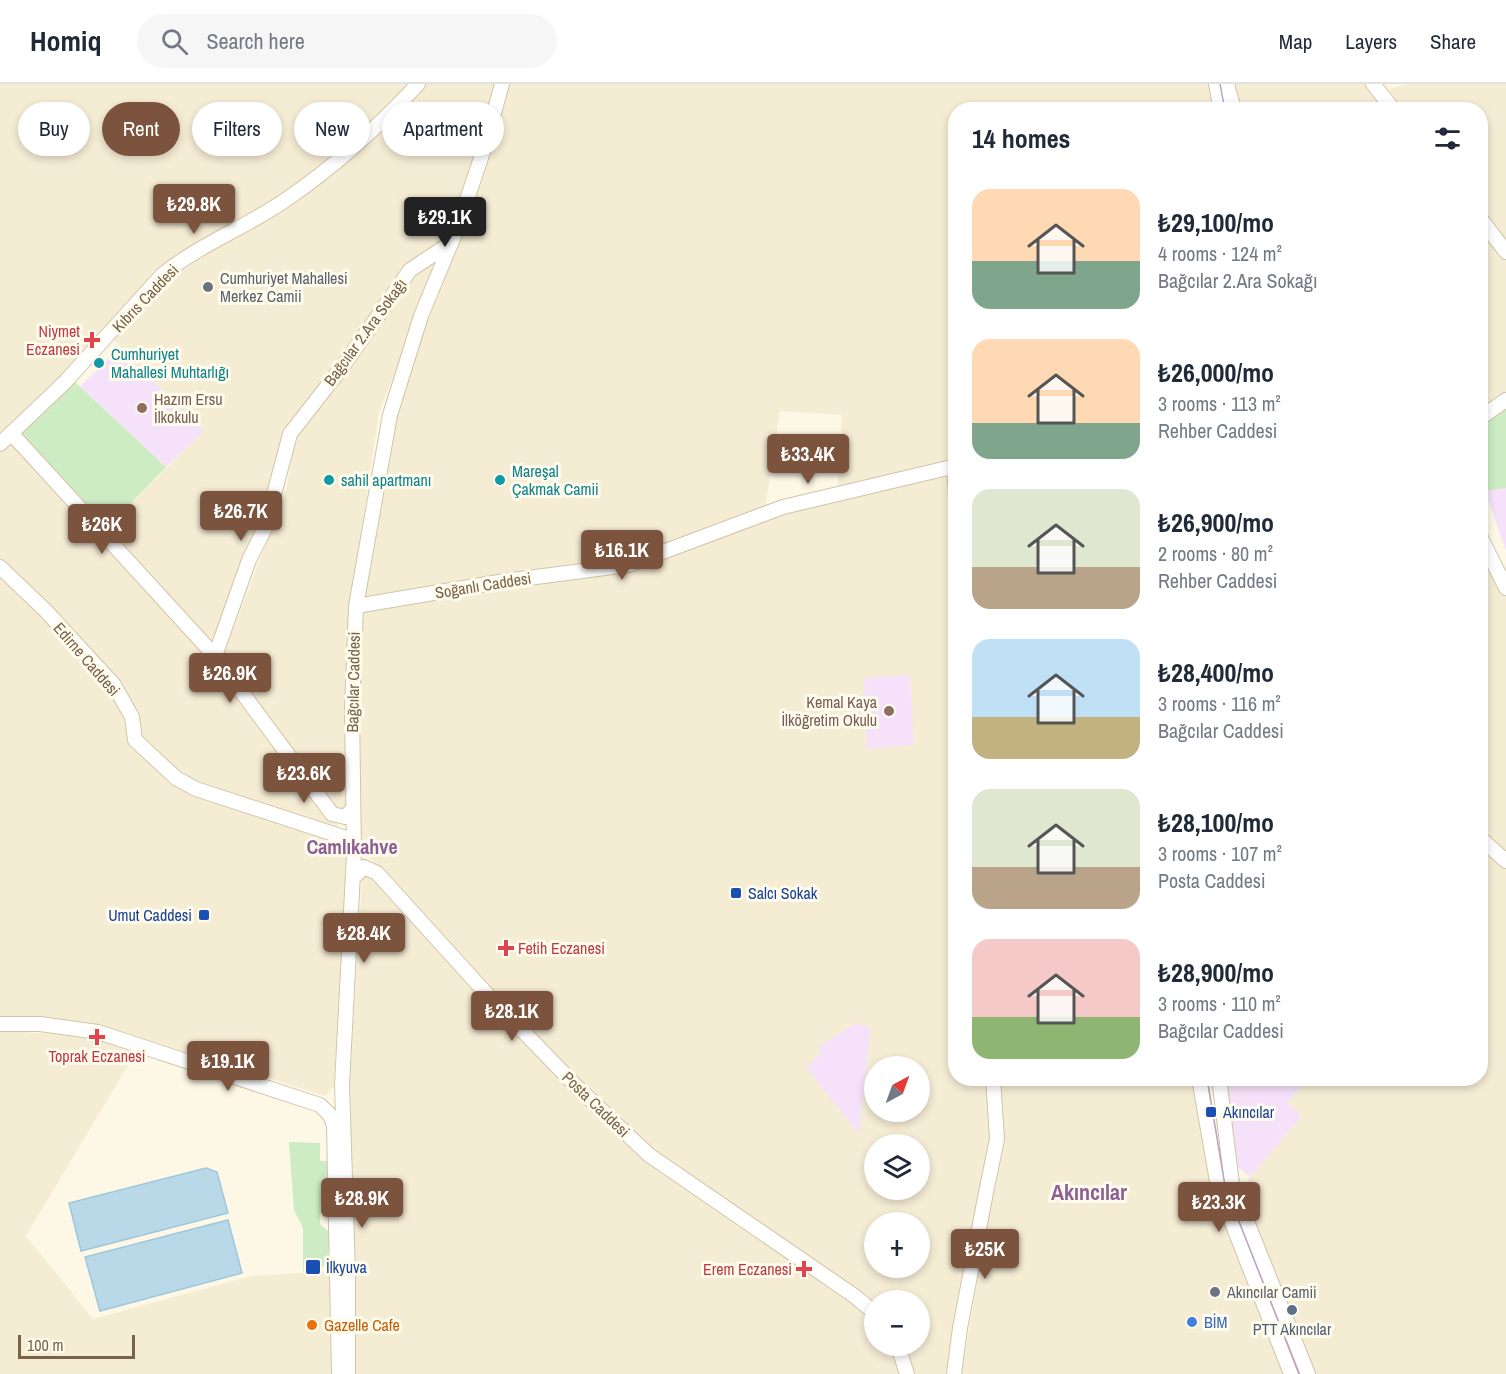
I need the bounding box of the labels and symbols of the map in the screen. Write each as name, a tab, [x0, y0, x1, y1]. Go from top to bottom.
pin: ₺29.8K	[145, 184, 243, 235]
pin: ₺29.1K	[396, 197, 494, 248]
street label: Kıbrıs Caddesi	[107, 259, 183, 337]
place label: Cumhuriyet Mahallesi Merkez Camii	[220, 267, 348, 307]
street label: Bağcılar 2.Ara Sokağı	[319, 274, 411, 390]
marker: Cumhuriyet Mahallesi Merkez Camii	[201, 280, 215, 294]
place label: Niymet Eczanesi	[26, 320, 80, 360]
marker: Niymet Eczanesi	[85, 333, 99, 347]
place label: Cumhuriyet Mahallesi Muhtarlığı	[111, 343, 229, 383]
marker: Cumhuriyet Mahallesi Muhtarlığı	[92, 356, 106, 370]
place label: Hazım Ersu İlkokulu	[154, 388, 223, 428]
marker: Hazım Ersu İlkokulu	[135, 401, 149, 415]
pin: ₺33.4K	[759, 434, 857, 485]
place label: Mareşal Çakmak Camii	[512, 460, 599, 500]
place label: sahil apartmanı	[341, 469, 431, 491]
marker: sahil apartmanı	[322, 473, 336, 487]
marker: Mareşal Çakmak Camii	[493, 473, 507, 487]
pin: ₺26.7K	[192, 491, 290, 542]
pin: ₺26K	[66, 504, 138, 555]
pin: ₺16.1K	[573, 530, 671, 581]
street label: Soğanlı Caddesi	[433, 567, 533, 603]
street label: Edirne Caddesi	[49, 617, 125, 701]
street label: Bağcılar Caddesi	[341, 631, 365, 733]
pin: ₺26.9K	[181, 653, 279, 704]
place label: Kemal Kaya İlköğretim Okulu	[781, 691, 878, 731]
marker: Kemal Kaya İlköğretim Okulu	[882, 704, 896, 718]
pin: ₺23.6K	[255, 753, 353, 804]
district label: Camlıkahve	[306, 833, 398, 860]
place label: Salcı Sokak	[748, 882, 818, 904]
marker: Salcı Sokak	[729, 886, 743, 900]
place label: Umut Caddesi	[108, 904, 192, 926]
marker: Umut Caddesi	[197, 908, 211, 922]
pin: ₺28.4K	[315, 913, 413, 964]
place label: Fetih Eczanesi	[518, 937, 605, 959]
marker: Fetih Eczanesi	[499, 941, 513, 955]
pin: ₺28.1K	[463, 991, 561, 1042]
marker: Toprak Eczanesi	[90, 1030, 104, 1044]
pin: ₺19.1K	[179, 1041, 277, 1092]
place label: Toprak Eczanesi	[49, 1045, 146, 1067]
north arrow	[864, 1056, 930, 1122]
street label: Posta Caddesi	[557, 1066, 635, 1142]
place label: Akıncılar	[1222, 1101, 1275, 1123]
marker: Akıncılar	[1204, 1105, 1218, 1119]
district label: Akıncılar	[1051, 1177, 1127, 1207]
pin: ₺28.9K	[313, 1178, 411, 1229]
pin: ₺23.3K	[1170, 1182, 1268, 1233]
pin: ₺25K	[949, 1229, 1021, 1280]
place label: İlkyuva	[326, 1256, 368, 1278]
marker: İlkyuva	[304, 1258, 322, 1276]
place label: Erem Eczanesi	[703, 1258, 792, 1280]
marker: Erem Eczanesi	[797, 1262, 811, 1276]
place label: Akıncılar Camii	[1226, 1281, 1317, 1303]
marker: Akıncılar Camii	[1208, 1285, 1222, 1299]
marker: PTT Akıncılar	[1285, 1303, 1299, 1317]
place label: BİM	[1204, 1311, 1227, 1333]
place label: Gazelle Cafe	[324, 1314, 400, 1336]
marker: BİM	[1185, 1315, 1199, 1329]
marker: Gazelle Cafe	[305, 1318, 319, 1332]
place label: PTT Akıncılar	[1253, 1318, 1332, 1340]
scale bar	[18, 1332, 135, 1360]

